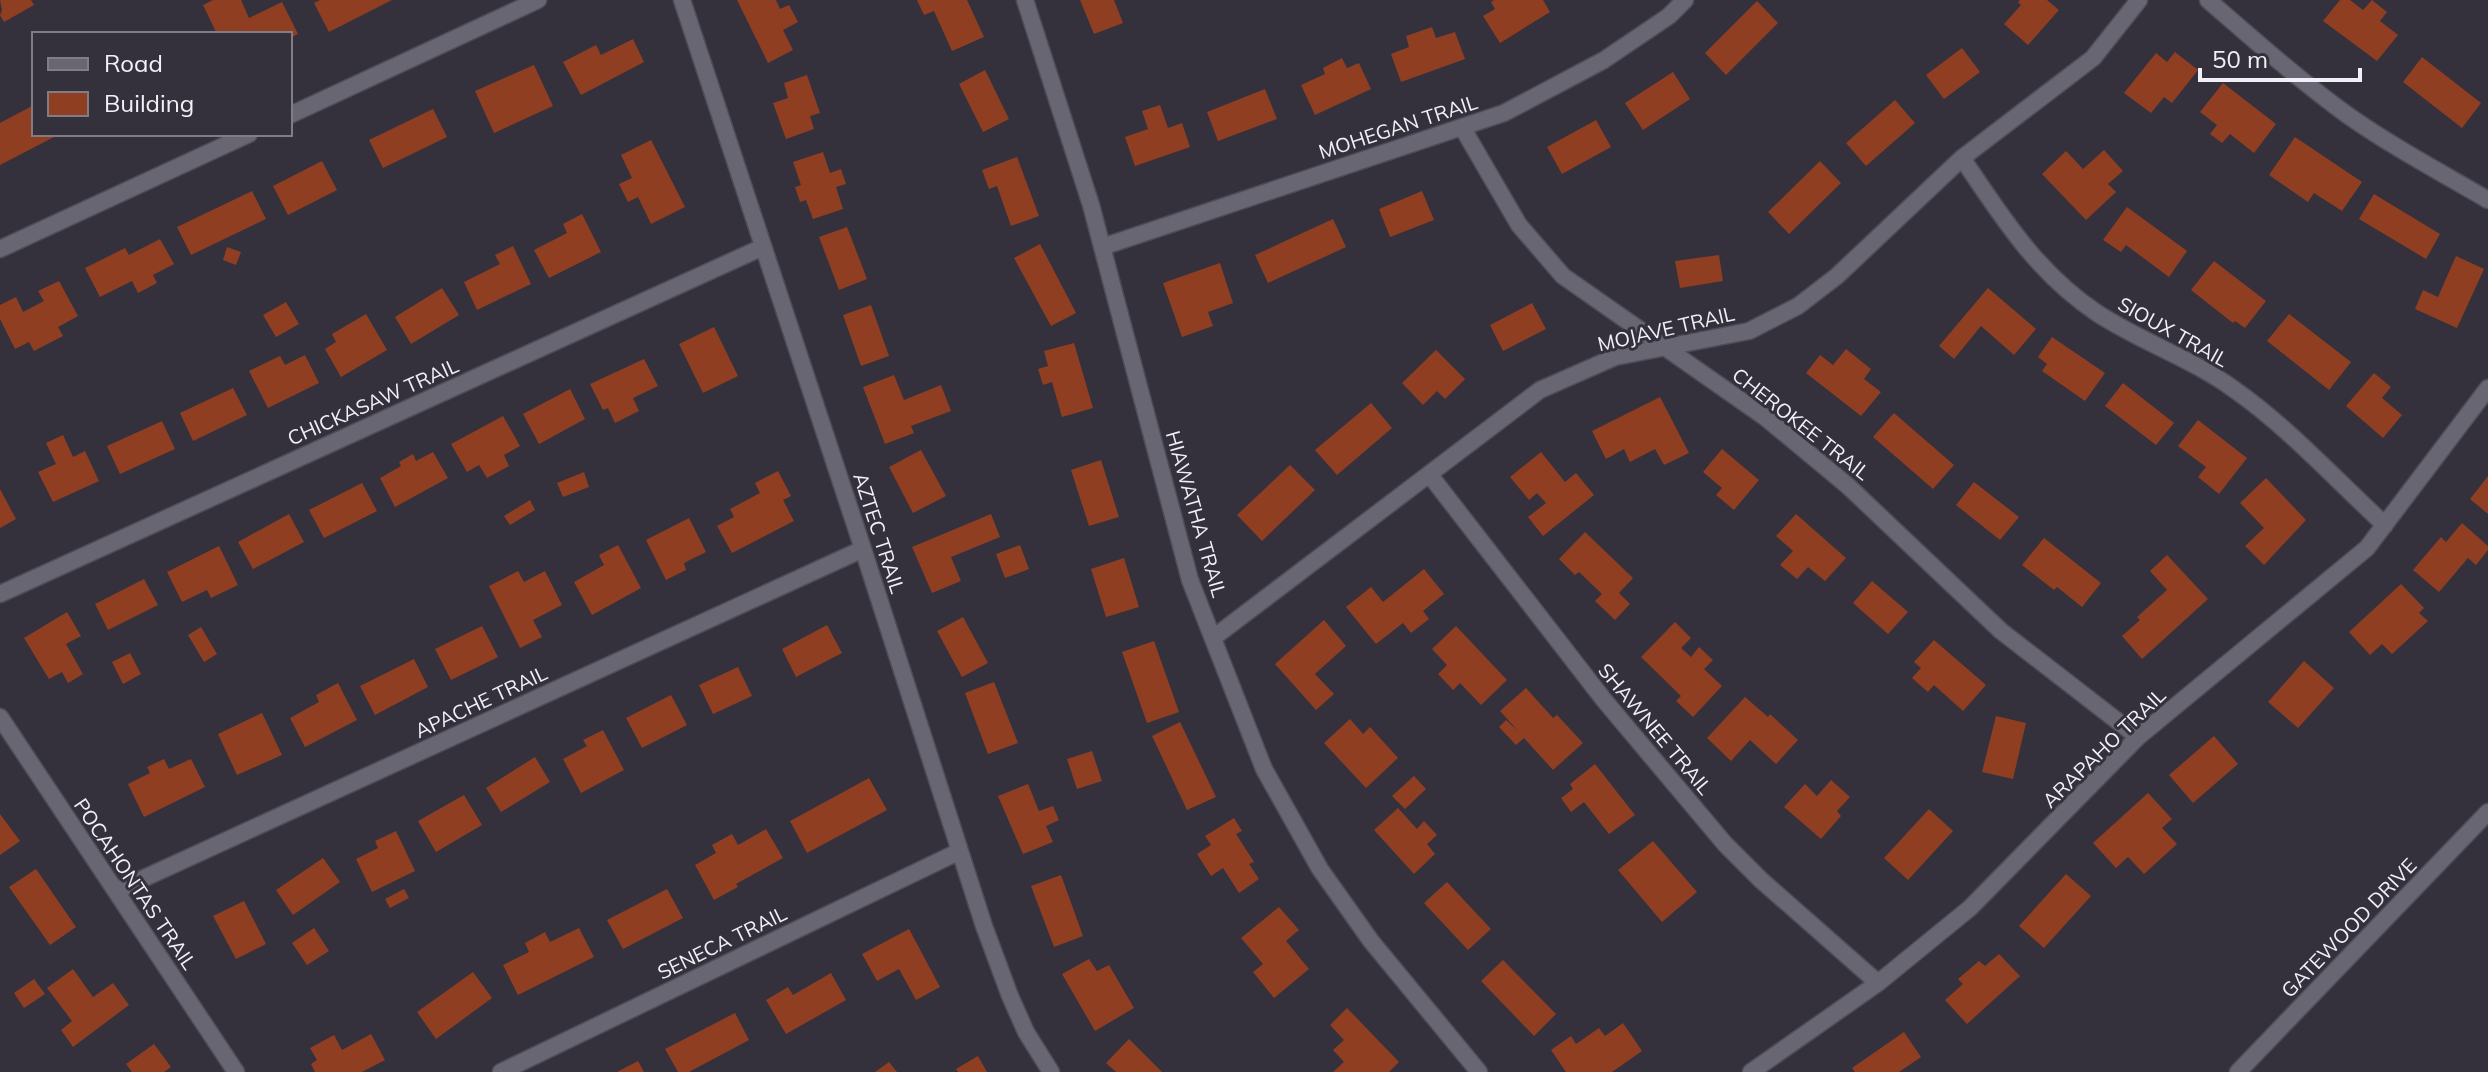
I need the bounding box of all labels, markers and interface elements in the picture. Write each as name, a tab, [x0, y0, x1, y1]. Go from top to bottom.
legend	[32, 32, 292, 136]
scale bar	[2200, 32, 2360, 82]
text: 50 m	[2212, 44, 2268, 74]
text: Road	[104, 48, 163, 78]
text: Building	[104, 88, 194, 118]
street label: MOHEGAN TRAIL	[1315, 89, 1481, 164]
street label: SIOUX TRAIL	[2114, 291, 2233, 372]
street label: MOJAVE TRAIL	[1595, 301, 1737, 356]
street label: CHICKASAW TRAIL	[283, 353, 462, 450]
street label: CHEROKEE TRAIL	[1727, 362, 1875, 485]
street label: HIAWATHA TRAIL	[1161, 428, 1232, 600]
street label: AZTEC TRAIL	[848, 469, 911, 596]
street label: SHAWNEE TRAIL	[1593, 658, 1718, 800]
street label: APACHE TRAIL	[411, 660, 551, 743]
street label: ARAPAHO TRAIL	[2037, 682, 2171, 813]
street label: POCAHONTAS TRAIL	[69, 793, 202, 974]
street label: GATEWOOD DRIVE	[2276, 853, 2422, 1003]
street label: SENECA TRAIL	[653, 900, 791, 985]

